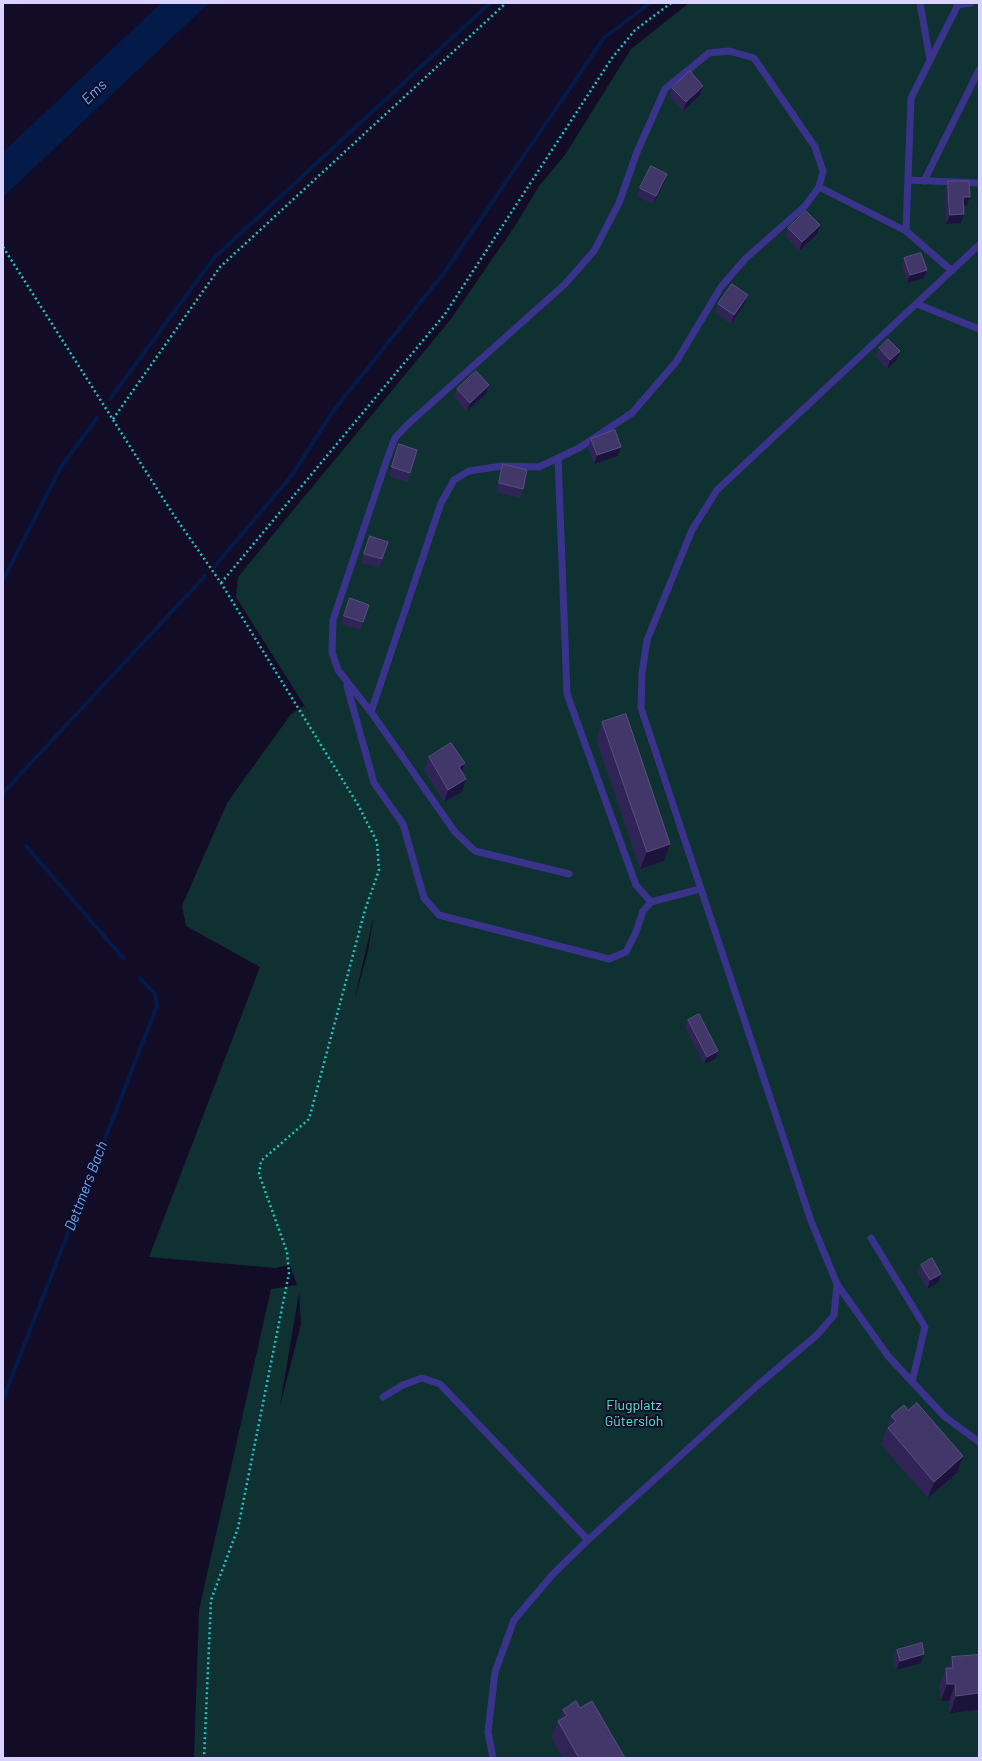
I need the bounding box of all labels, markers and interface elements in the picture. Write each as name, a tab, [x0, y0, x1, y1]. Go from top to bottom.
water label: Ems	[78, 76, 110, 108]
water label: Dettmers Bach	[61, 1139, 111, 1233]
park label: Flugplatz Gütersloh	[605, 1397, 663, 1430]

